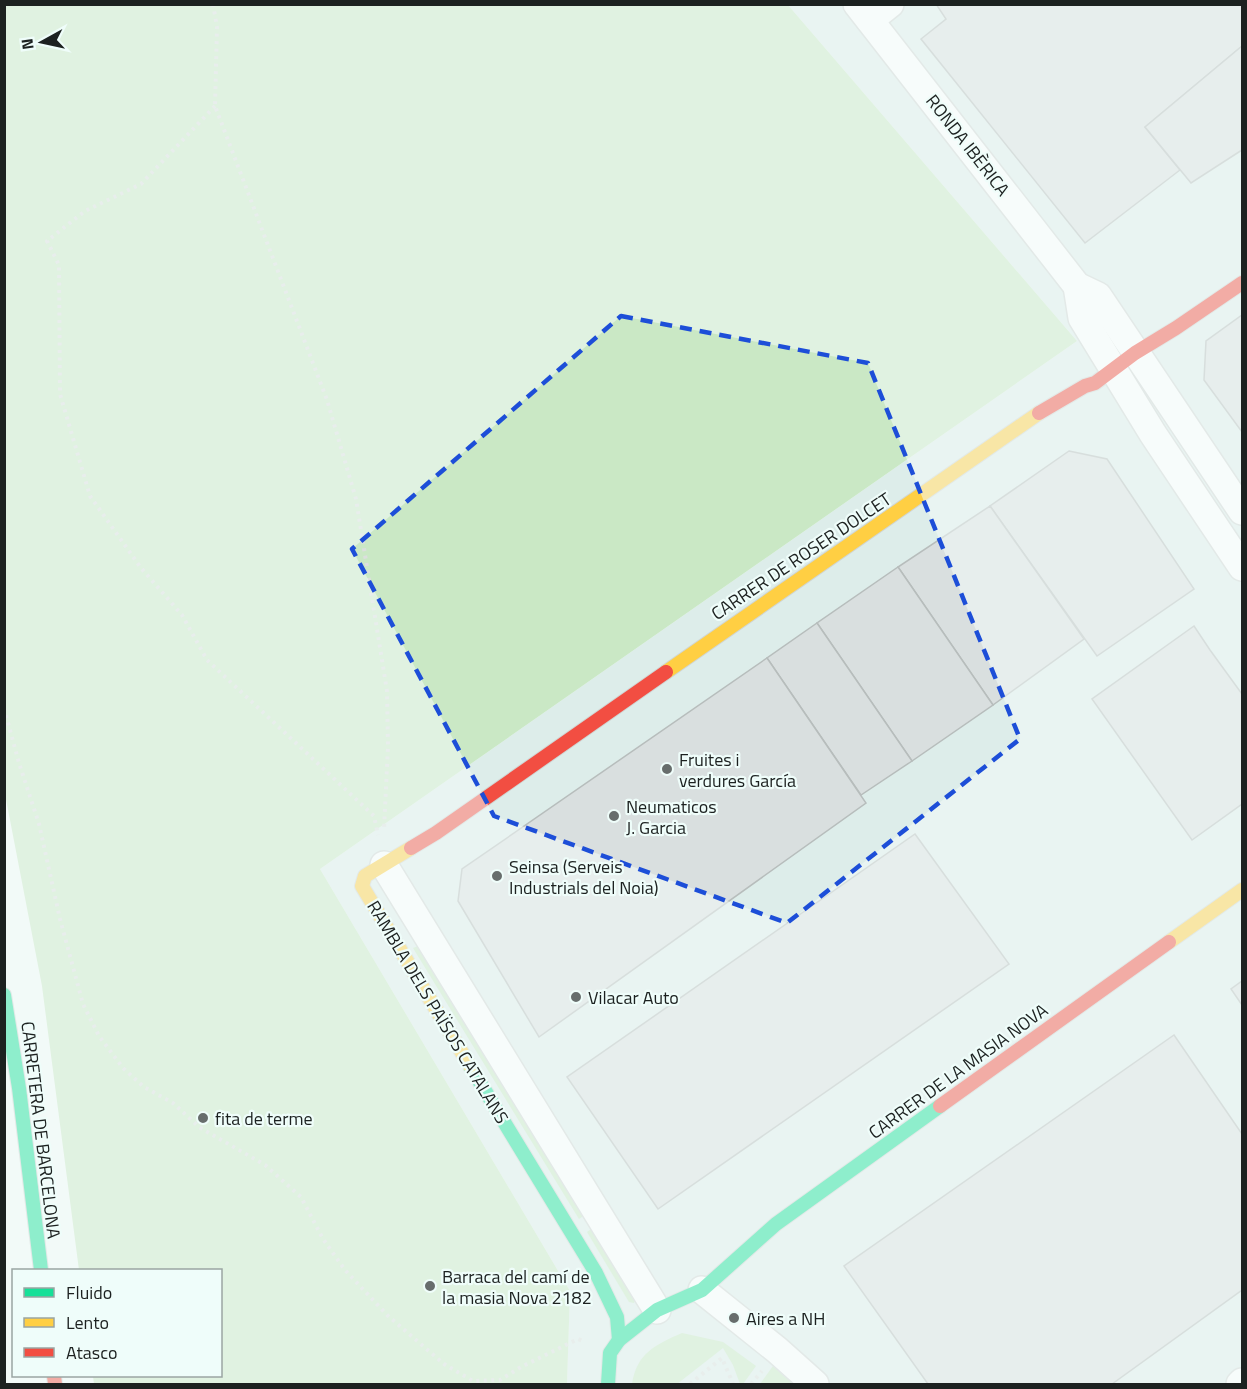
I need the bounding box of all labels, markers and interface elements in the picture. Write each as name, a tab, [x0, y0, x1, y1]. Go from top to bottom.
north arrow	[12, 12, 72, 72]
text: N	[14, 37, 40, 51]
street label: RONDA IBÈRICA	[920, 88, 1017, 202]
street label: CARRER DE ROSER DOLCET	[706, 485, 897, 626]
place label: Fruites i verdures García	[679, 746, 796, 794]
marker: Fruites i verdures García	[660, 762, 674, 776]
place label: Neumaticos J. Garcia	[626, 793, 717, 841]
marker: Neumaticos J. Garcia	[607, 809, 621, 823]
place label: Seinsa (Serveis Industrials del Noia)	[509, 853, 659, 901]
marker: Seinsa (Serveis Industrials del Noia)	[490, 869, 504, 883]
street label: RAMBLA DELS PAÏSOS CATALANS	[360, 895, 516, 1129]
place label: Vilacar Auto	[588, 984, 679, 1011]
marker: Vilacar Auto	[569, 990, 583, 1004]
street label: CARRER DE LA MASIA NOVA	[863, 997, 1053, 1145]
street label: CARRETERA DE BARCELONA	[14, 1020, 68, 1240]
place label: fita de terme	[215, 1105, 313, 1132]
marker: fita de terme	[196, 1111, 210, 1125]
place label: Barraca del camí de la masia Nova 2182	[442, 1263, 592, 1311]
legend	[12, 1269, 222, 1377]
text: Fluido	[66, 1279, 112, 1306]
marker: Barraca del camí de la masia Nova 2182	[423, 1279, 437, 1293]
place label: Aires a NH	[746, 1305, 825, 1332]
text: Lento	[66, 1309, 109, 1336]
marker: Aires a NH	[727, 1311, 741, 1325]
text: Atasco	[66, 1339, 117, 1366]

